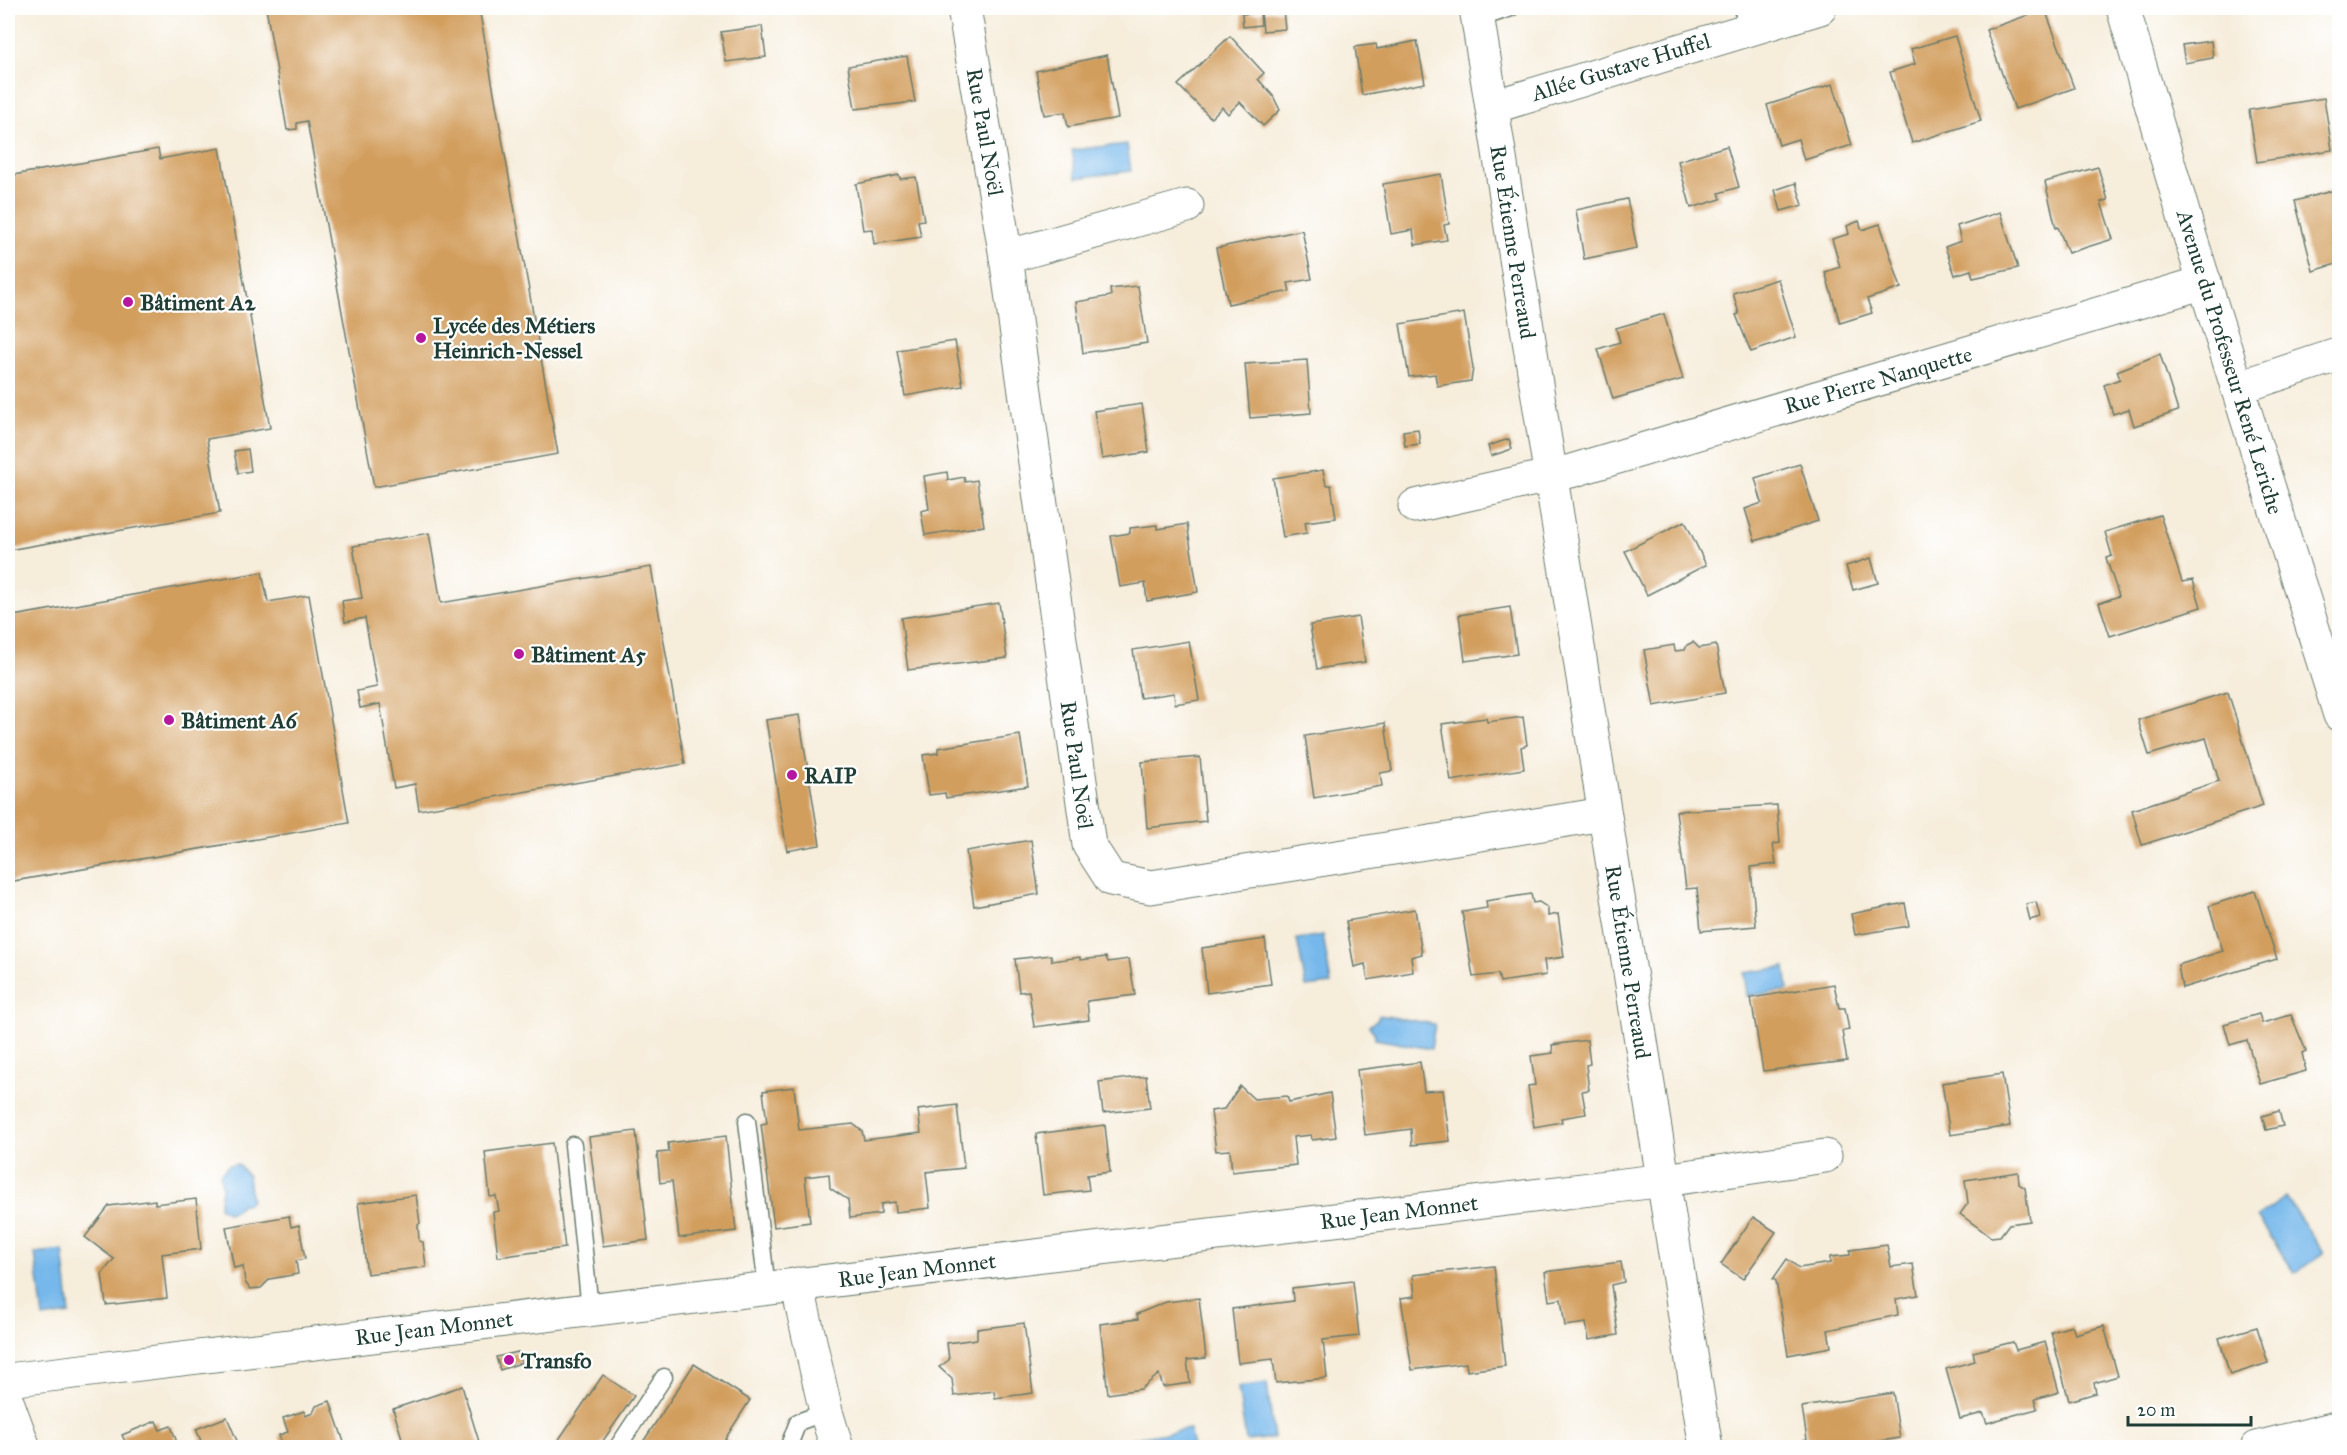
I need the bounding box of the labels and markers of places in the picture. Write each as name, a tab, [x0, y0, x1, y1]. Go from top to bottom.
place label: Bâtiment A2	[140, 289, 256, 316]
marker: Bâtiment A2	[121, 295, 135, 309]
place label: Lycée des Métiers Heinrich-Nessel	[433, 312, 595, 364]
marker: Lycée des Métiers Heinrich-Nessel	[414, 331, 428, 345]
place label: Bâtiment A5	[531, 641, 646, 668]
marker: Bâtiment A5	[512, 647, 526, 661]
place label: Bâtiment A6	[181, 707, 298, 734]
marker: Bâtiment A6	[162, 713, 176, 727]
place label: RAIP	[804, 762, 857, 789]
marker: RAIP	[785, 768, 799, 782]
place label: Transfo	[520, 1347, 592, 1374]
marker: Transfo	[502, 1353, 516, 1367]

